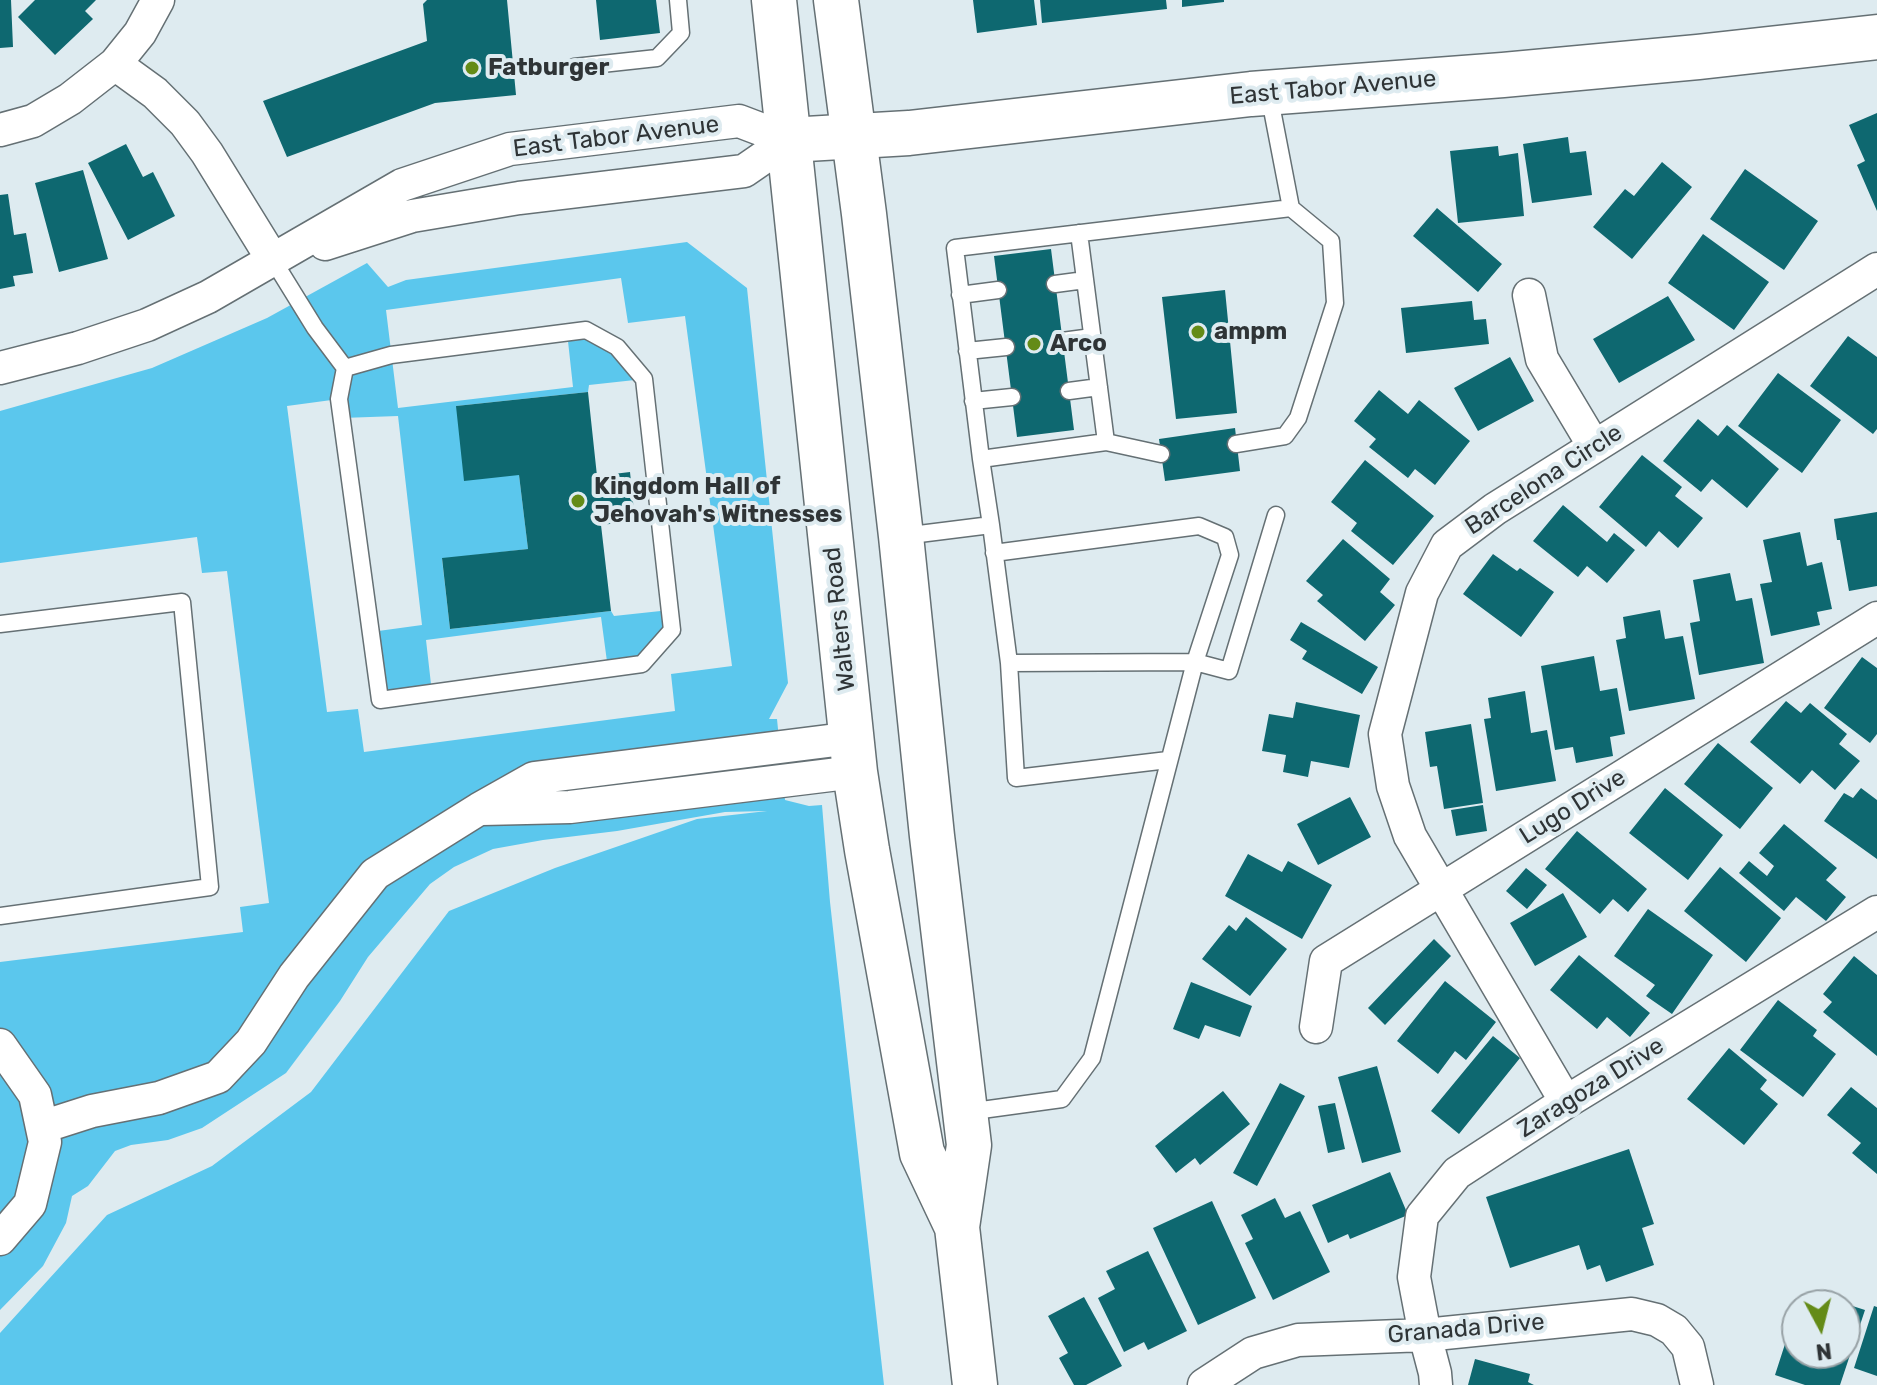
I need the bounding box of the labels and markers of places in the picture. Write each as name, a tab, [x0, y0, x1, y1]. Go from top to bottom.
place label: Fatburger	[488, 54, 609, 82]
marker: Fatburger	[463, 59, 481, 77]
place label: ampm	[1214, 318, 1287, 346]
marker: ampm	[1189, 323, 1207, 341]
place label: Arco	[1050, 330, 1107, 358]
marker: Arco	[1025, 335, 1043, 353]
place label: Kingdom Hall of Jehovah's Witnesses	[594, 473, 843, 529]
marker: Kingdom Hall of Jehovah's Witnesses	[569, 492, 587, 510]

